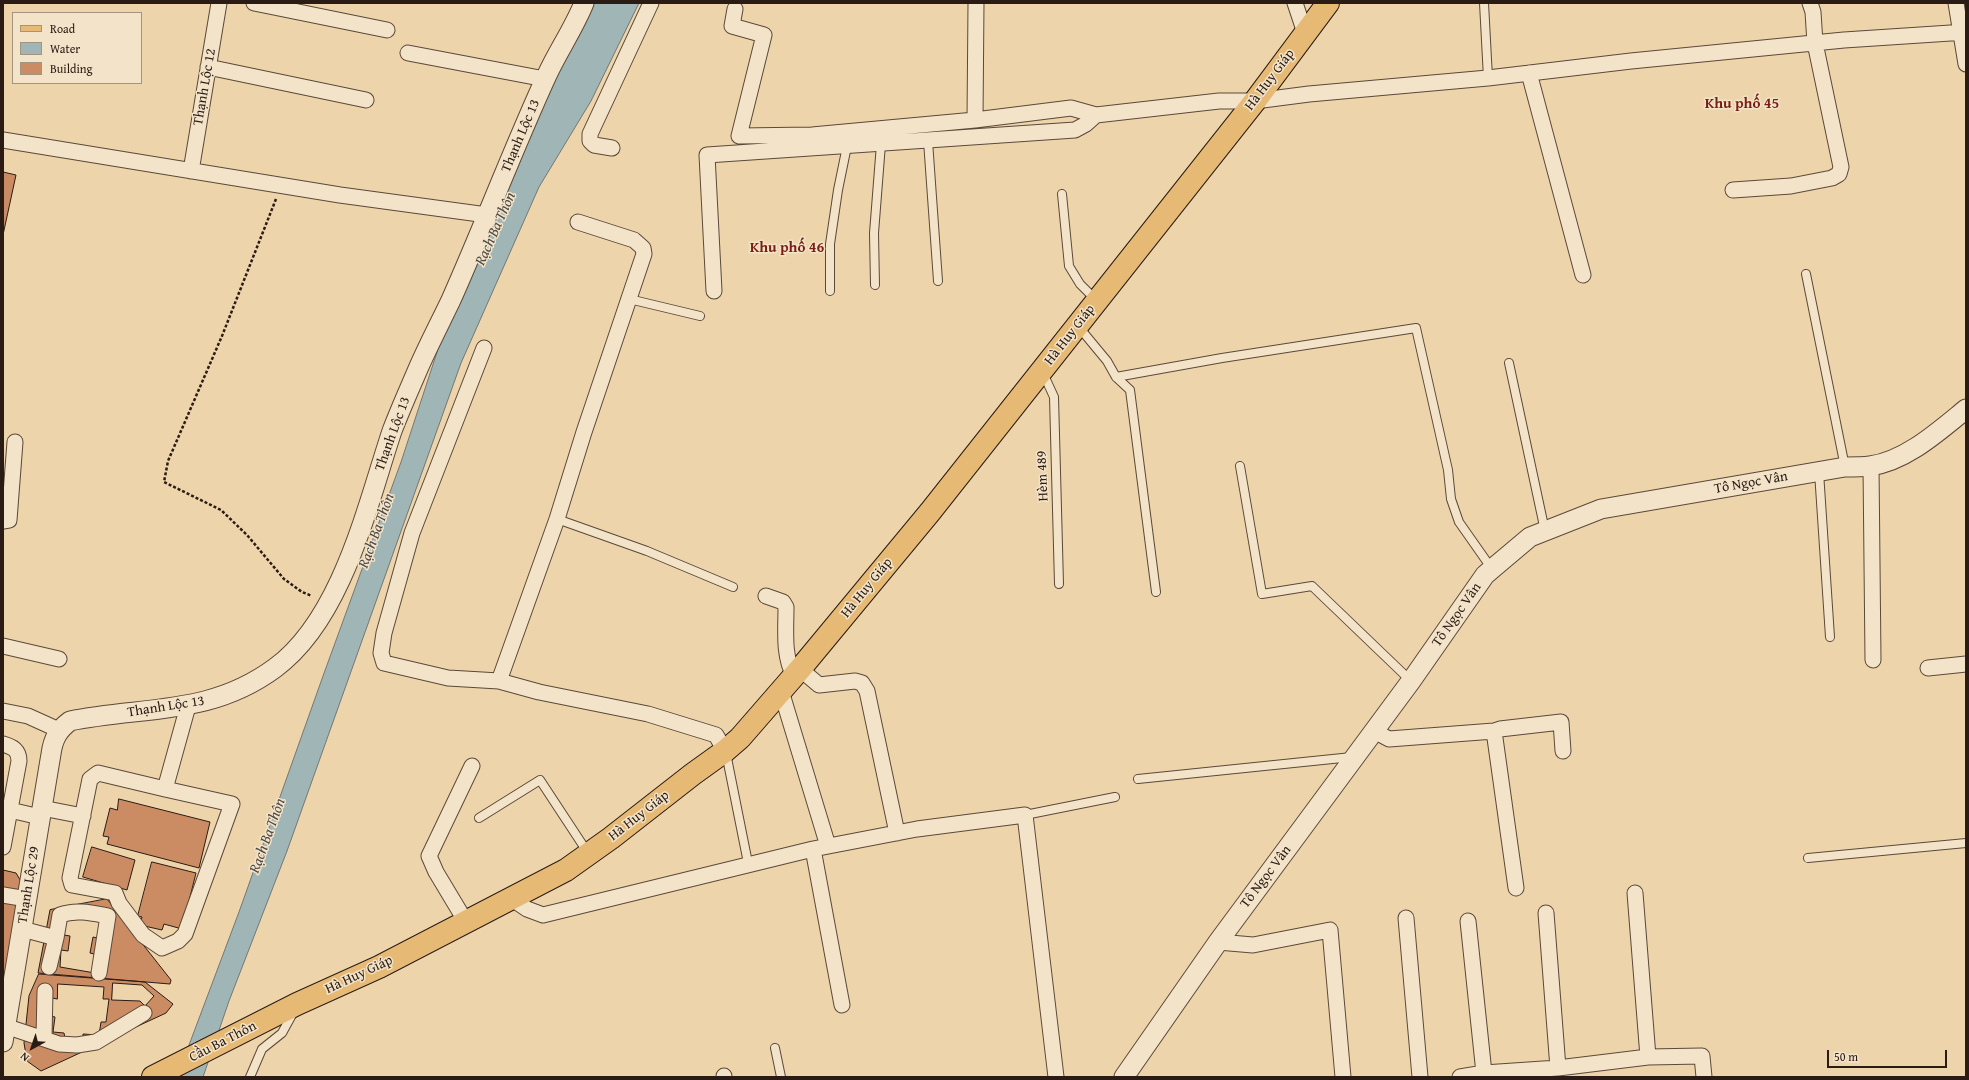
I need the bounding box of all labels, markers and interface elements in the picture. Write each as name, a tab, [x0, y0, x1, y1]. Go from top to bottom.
legend	[12, 12, 142, 84]
text: Road	[50, 20, 75, 37]
text: Water	[50, 40, 80, 57]
street label: Hà Huy Giáp	[1242, 46, 1298, 114]
street label: Thạnh Lộc 12	[190, 47, 220, 127]
text: Building	[50, 60, 93, 77]
district label: Khu phố 45	[1705, 95, 1779, 113]
street label: Thạnh Lộc 13	[498, 97, 544, 175]
water label: Rạch Ba Thôn	[472, 190, 520, 268]
district label: Khu phố 46	[750, 239, 824, 257]
street label: Hà Huy Giáp	[1041, 301, 1099, 369]
street label: Thạnh Lộc 13	[372, 395, 414, 473]
street label: Hèm 489	[1034, 450, 1052, 502]
street label: Tô Ngọc Vân	[1713, 468, 1789, 498]
water label: Rạch Ba Thôn	[355, 491, 399, 571]
street label: Hà Huy Giáp	[838, 555, 896, 621]
street label: Tô Ngọc Vân	[1429, 580, 1485, 650]
street label: Thạnh Lộc 13	[126, 693, 206, 721]
street label: Hà Huy Giáp	[605, 787, 673, 845]
water label: Rạch Ba Thôn	[246, 796, 290, 876]
street label: Tô Ngọc Vân	[1237, 842, 1295, 912]
street label: Thạnh Lộc 29	[15, 845, 43, 925]
street label: Hà Huy Giáp	[323, 952, 395, 998]
street label: Cầu Ba Thôn	[187, 1018, 259, 1066]
north arrow	[12, 1028, 52, 1068]
scale bar	[1829, 1042, 1949, 1068]
text: 50 m	[1834, 1048, 1858, 1065]
text: N	[16, 1049, 32, 1066]

